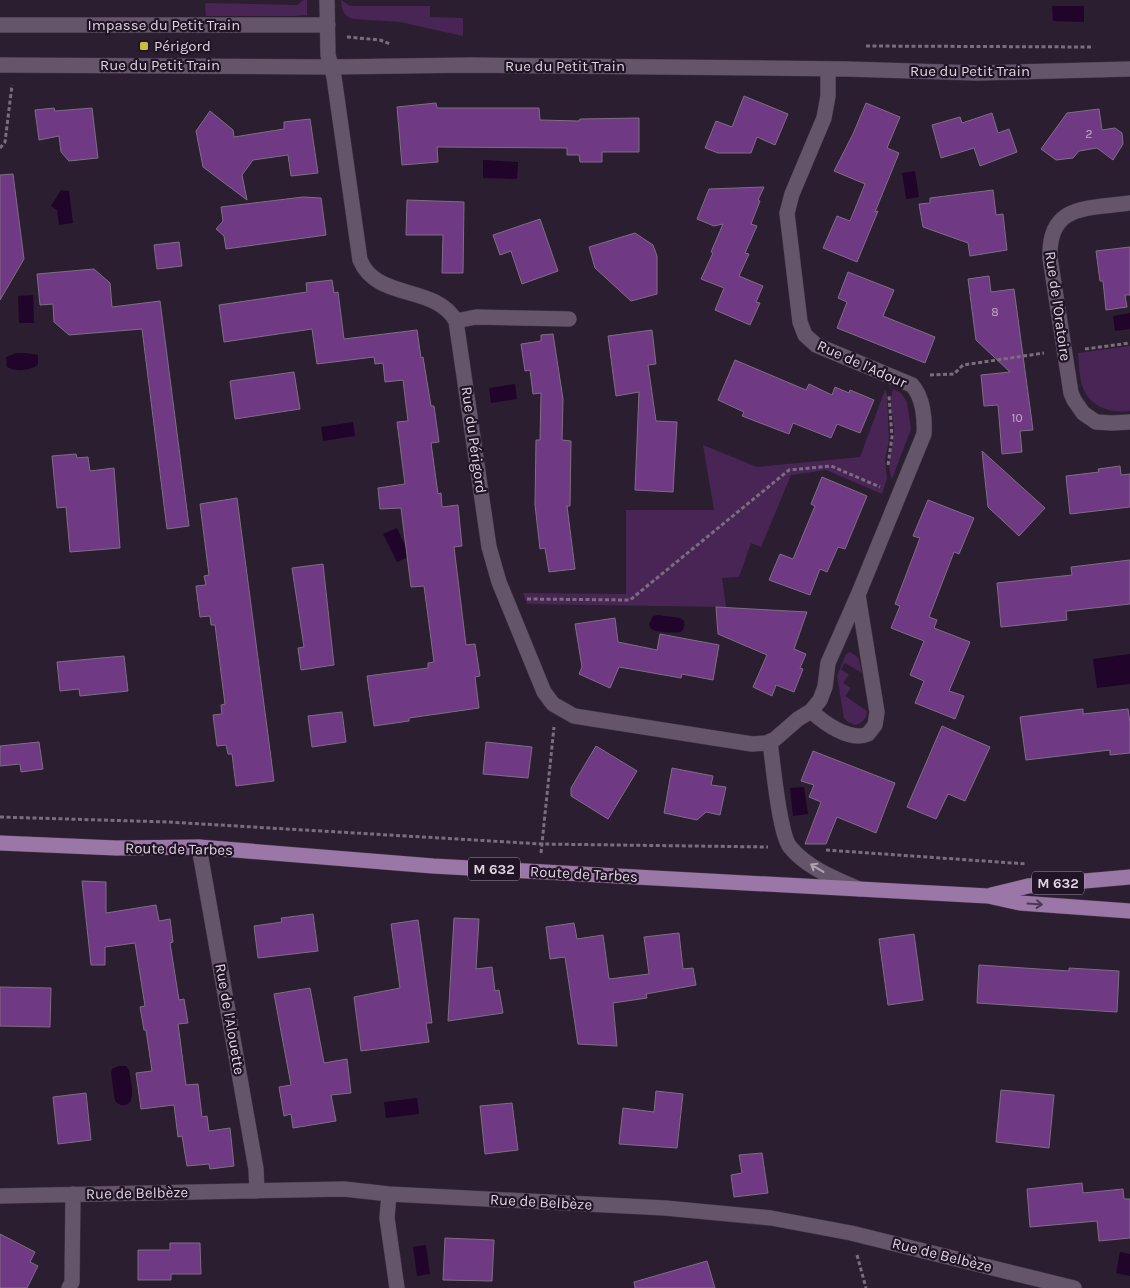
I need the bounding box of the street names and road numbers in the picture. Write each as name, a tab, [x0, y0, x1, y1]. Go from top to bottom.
street label: Impasse du Petit Train	[88, 16, 240, 34]
street label: Rue du Petit Train	[100, 56, 220, 74]
street label: Rue du Petit Train	[505, 57, 625, 75]
street label: Rue du Petit Train	[910, 62, 1030, 80]
street label: Rue de l'Oratoire	[1041, 250, 1075, 362]
street label: Rue de l'Adour	[814, 336, 910, 392]
street label: Rue du Périgord	[458, 385, 490, 495]
street label: Route de Tarbes	[125, 839, 233, 859]
road number: M 632	[468, 858, 520, 881]
street label: Route de Tarbes	[530, 862, 638, 886]
road number: M 632	[1032, 871, 1084, 894]
street label: Rue de l'Alouette	[211, 962, 249, 1076]
street label: Rue de Belbèze	[86, 1183, 188, 1203]
street label: Rue de Belbèze	[489, 1190, 593, 1214]
street label: Rue de Belbèze	[890, 1234, 994, 1276]

